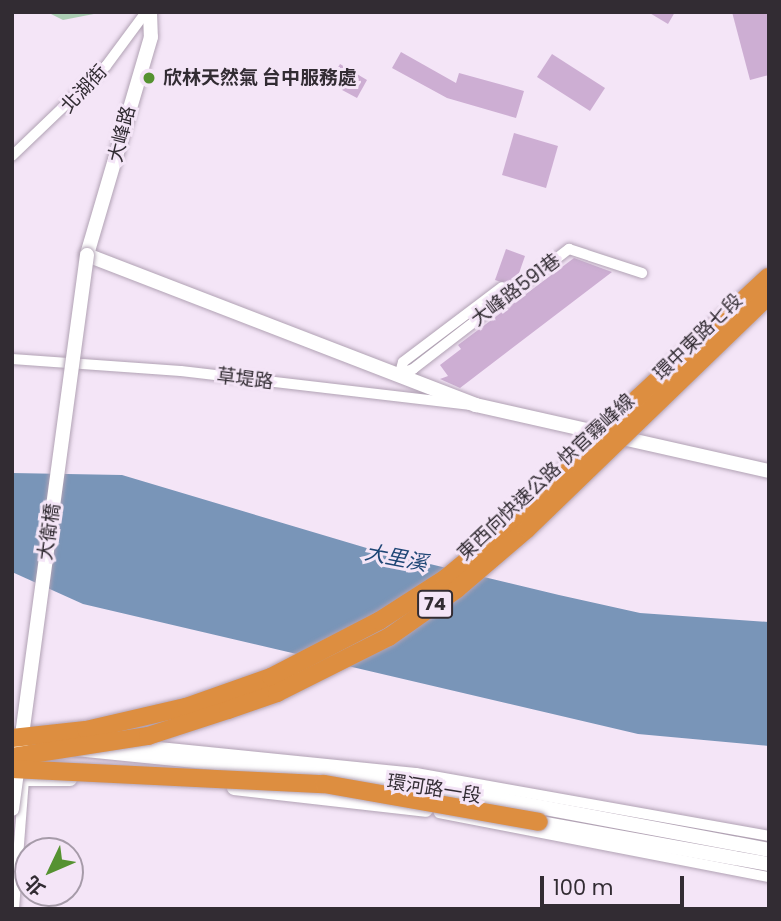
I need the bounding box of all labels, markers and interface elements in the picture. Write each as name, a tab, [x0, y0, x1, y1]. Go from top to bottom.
street label: 北湖街	[56, 60, 112, 118]
place label: 欣林天然氣 台中服務處	[163, 67, 357, 89]
marker: 欣林天然氣 台中服務處	[141, 70, 157, 86]
street label: 大峰路	[104, 104, 140, 164]
street label: 大峰路591巷	[467, 249, 565, 331]
street label: 環中東路七段	[649, 289, 747, 385]
street label: 草堤路	[215, 364, 275, 394]
street label: 東西向快速公路 快官霧峰線	[453, 389, 639, 565]
street label: 大衛橋	[34, 502, 64, 562]
water label: 大里溪	[363, 540, 429, 576]
road number: 74	[416, 590, 454, 618]
street label: 環河路一段	[385, 770, 483, 808]
north arrow	[14, 837, 84, 907]
scale bar	[543, 862, 686, 906]
text: 北	[19, 869, 51, 902]
text: 100 m	[553, 873, 613, 902]

